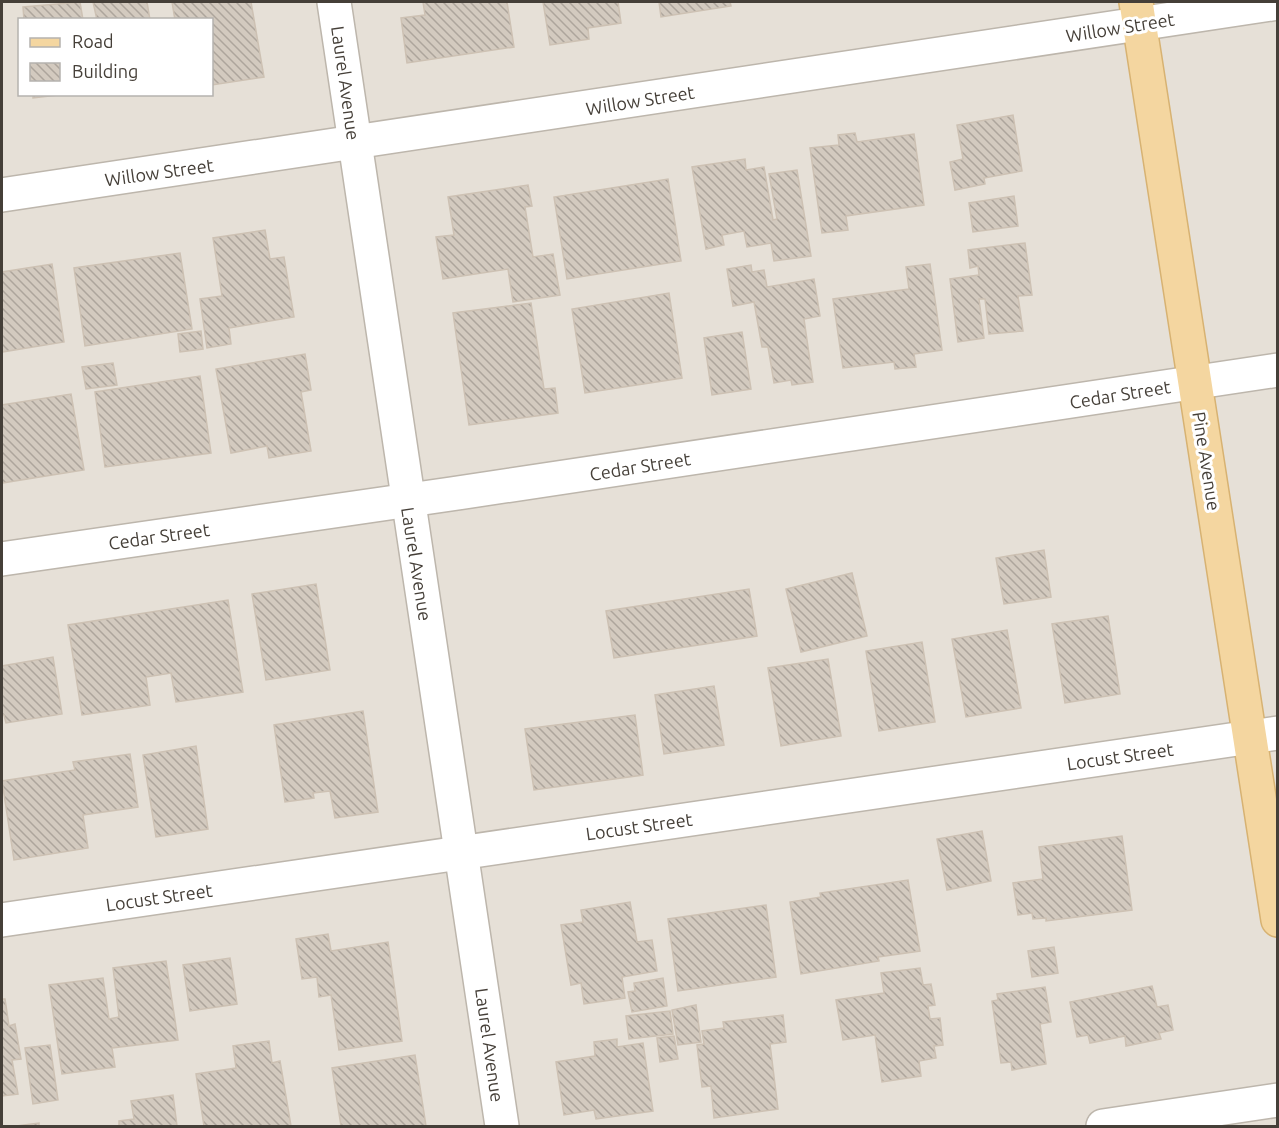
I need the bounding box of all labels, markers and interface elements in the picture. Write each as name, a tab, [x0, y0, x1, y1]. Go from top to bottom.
street label: Willow Street	[1064, 9, 1176, 45]
legend	[18, 18, 213, 96]
street label: Laurel Avenue	[328, 25, 364, 141]
text: Road	[72, 31, 114, 51]
text: Building	[72, 61, 138, 81]
street label: Willow Street	[584, 82, 696, 118]
street label: Willow Street	[103, 154, 215, 190]
street label: Cedar Street	[1068, 376, 1172, 412]
street label: Pine Avenue	[1189, 410, 1225, 512]
street label: Cedar Street	[588, 448, 692, 484]
street label: Laurel Avenue	[398, 506, 436, 622]
street label: Cedar Street	[107, 519, 211, 553]
street label: Locust Street	[1065, 739, 1175, 773]
street label: Locust Street	[584, 809, 694, 843]
street label: Locust Street	[104, 880, 214, 914]
street label: Laurel Avenue	[472, 987, 508, 1103]

